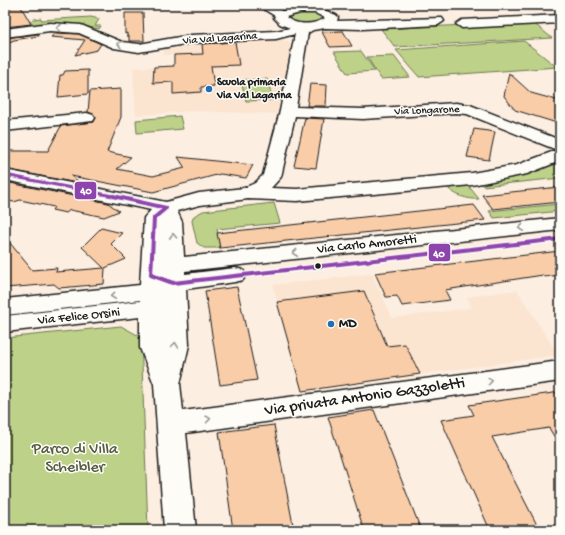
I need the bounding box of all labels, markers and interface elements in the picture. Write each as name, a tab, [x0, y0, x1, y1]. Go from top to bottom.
one-way arrow	[56, 23, 62, 32]
street label: Via Val Lagarina	[181, 30, 259, 48]
one-way arrow	[117, 40, 124, 49]
place label: Scuola primaria Via Val Lagarina	[216, 77, 292, 103]
marker: Scuola primaria Via Val Lagarina	[204, 84, 214, 94]
street label: Via Longarone	[393, 104, 460, 118]
line badge: 40	[74, 181, 97, 200]
text: 40	[79, 186, 92, 198]
one-way arrow	[518, 223, 524, 232]
street label: Via Carlo Amoretti	[315, 232, 418, 258]
one-way arrow	[168, 233, 177, 239]
line badge: 40	[428, 243, 451, 262]
one-way arrow	[292, 249, 298, 258]
text: 40	[432, 249, 445, 261]
unlabelled marker	[313, 261, 323, 271]
one-way arrow	[110, 291, 116, 300]
street label: Via Felice Orsini	[36, 305, 121, 329]
place label: MD	[339, 317, 357, 332]
marker: MD	[326, 319, 336, 329]
one-way arrow	[171, 342, 180, 349]
street label: Via privata Antonio Gazzoletti	[263, 375, 466, 422]
one-way arrow	[487, 377, 493, 386]
one-way arrow	[205, 415, 211, 424]
park label: Parco di Villa Scheibler	[31, 441, 119, 478]

